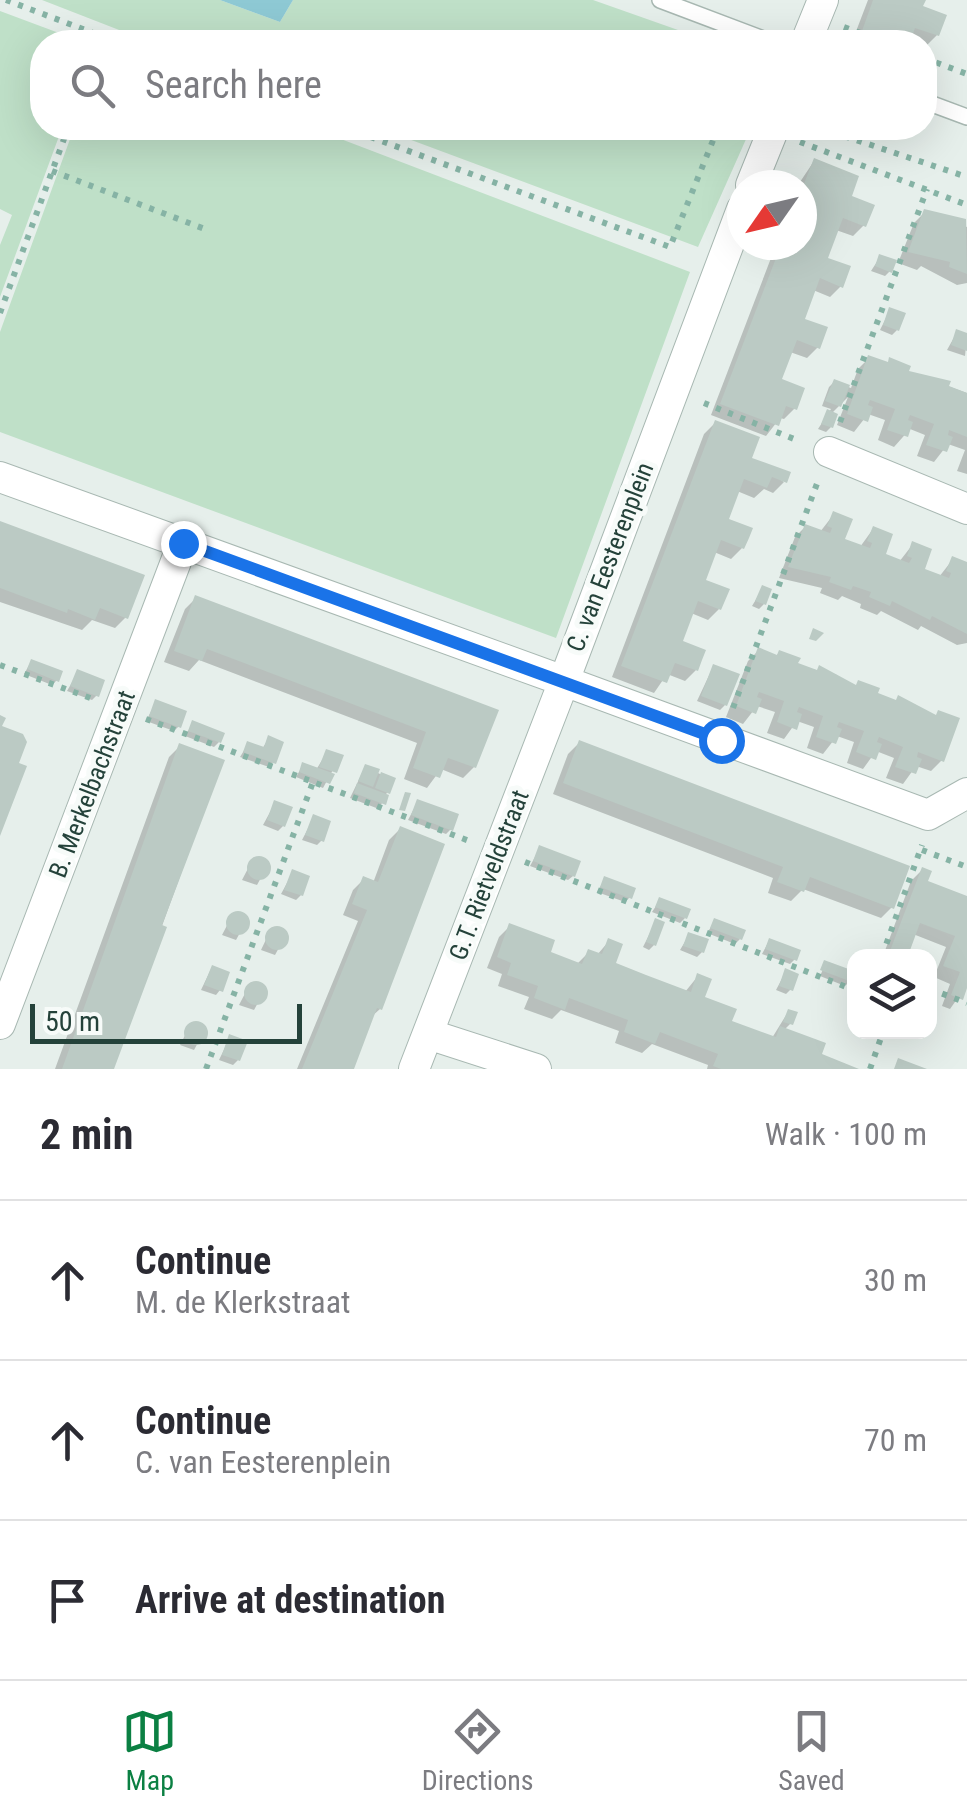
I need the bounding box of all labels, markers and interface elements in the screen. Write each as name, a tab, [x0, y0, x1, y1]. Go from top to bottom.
search box	[30, 30, 937, 140]
icon: search	[65, 58, 120, 113]
text: Search here	[145, 63, 322, 107]
north arrow	[727, 170, 817, 260]
street label: C. van Eesterenplein	[561, 458, 659, 656]
route end	[161, 521, 207, 567]
street label: B. Merkelbachstraat	[43, 686, 141, 882]
route start	[699, 718, 745, 764]
street label: G.T. Rietveldstraat	[443, 786, 535, 964]
map controls	[847, 949, 937, 1039]
button: layers	[847, 949, 937, 1039]
scale bar	[30, 999, 302, 1044]
text: 50 m	[45, 1005, 100, 1038]
text: 2 min	[40, 1110, 133, 1159]
text: Walk · 100 m	[765, 1115, 927, 1153]
text: Continue	[135, 1239, 271, 1283]
icon: ahead	[40, 1253, 95, 1308]
text: 30 m	[864, 1261, 927, 1299]
text: M. de Klerkstraat	[135, 1283, 350, 1321]
text: Continue	[135, 1399, 271, 1443]
icon: ahead	[40, 1413, 95, 1468]
text: 70 m	[864, 1421, 927, 1459]
text: C. van Eesterenplein	[135, 1443, 391, 1481]
icon: arrive	[40, 1573, 95, 1628]
text: Arrive at destination	[135, 1578, 445, 1622]
tab: Map	[122, 1704, 177, 1797]
tab: Directions	[422, 1704, 534, 1797]
tab: Saved	[778, 1704, 845, 1797]

